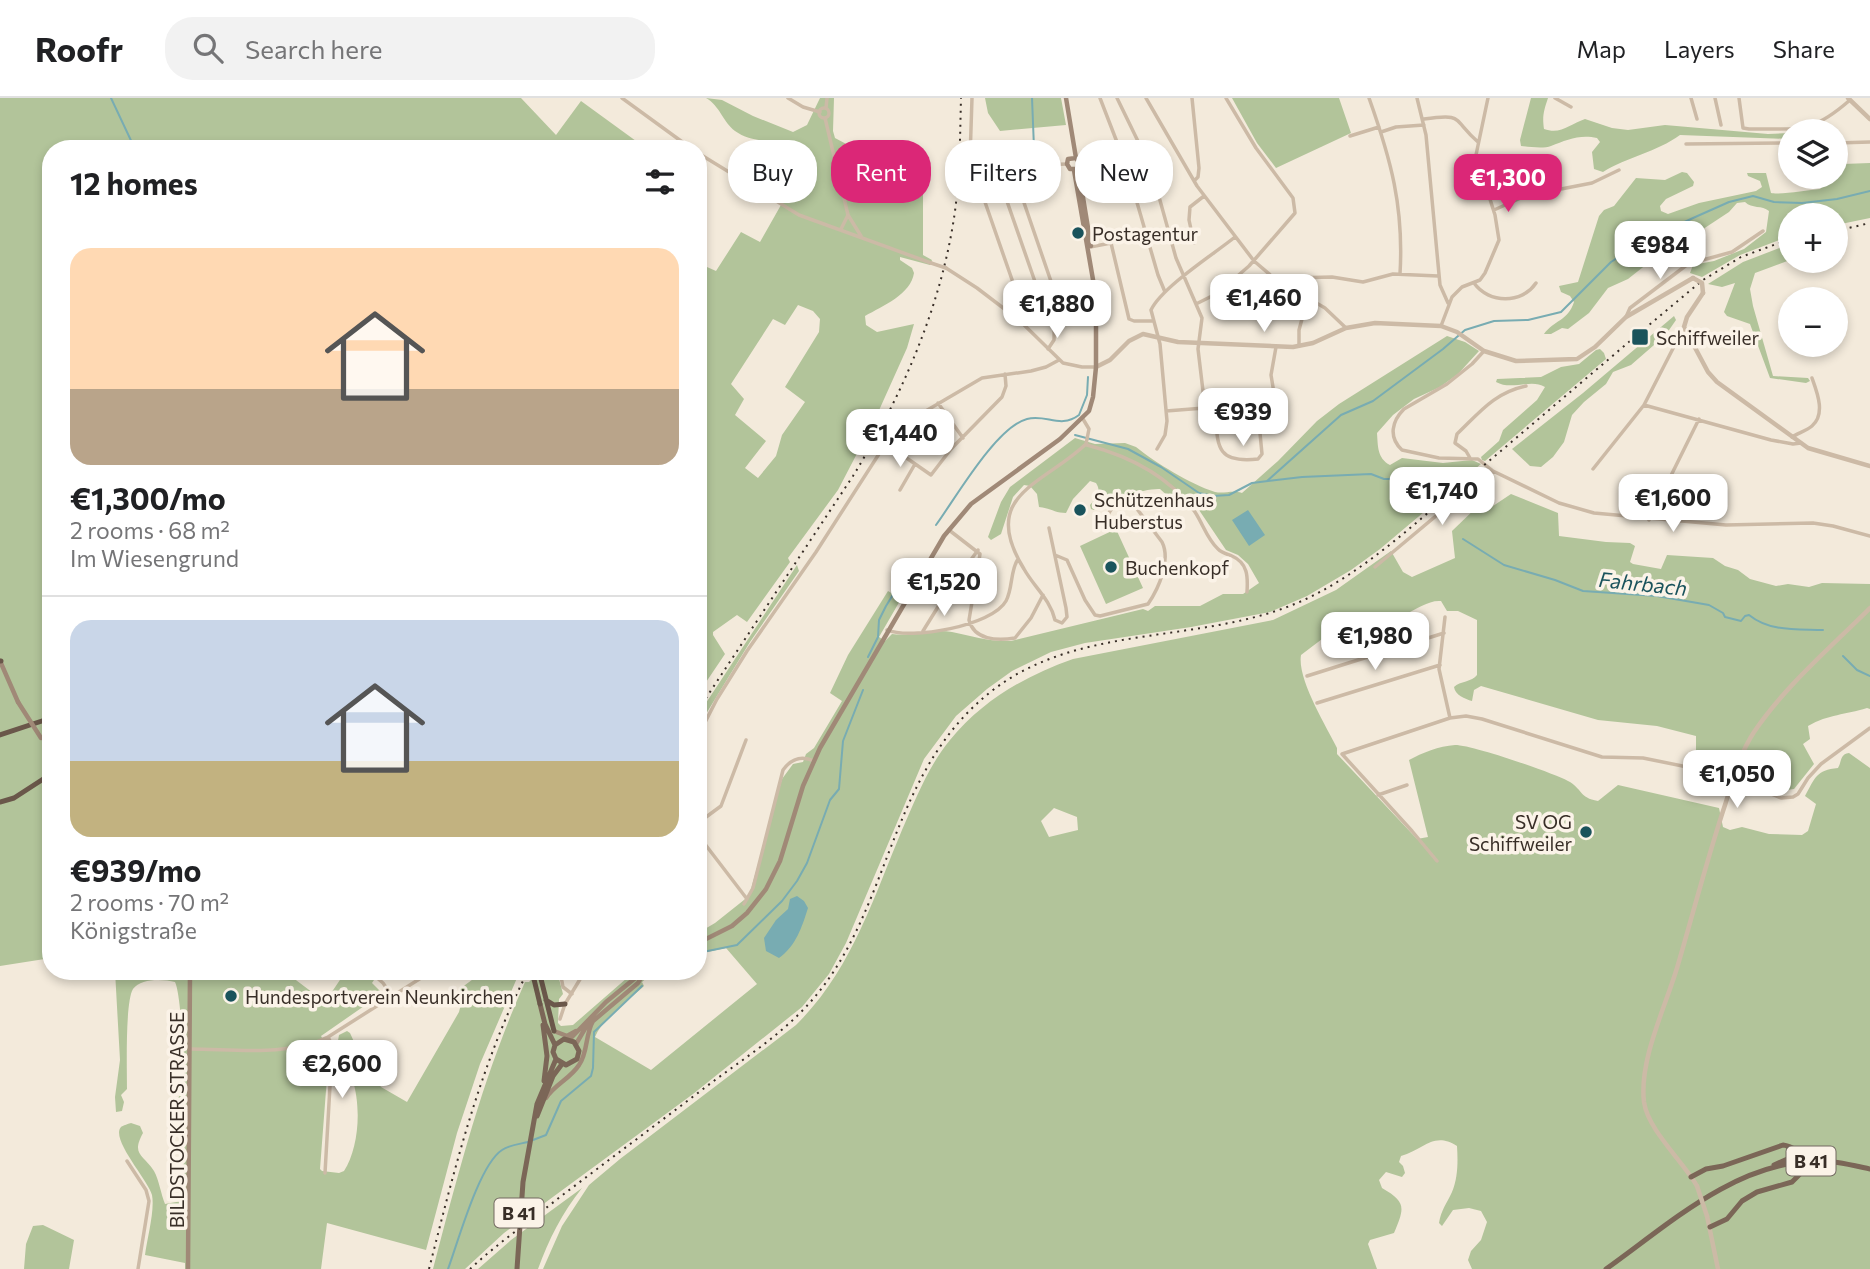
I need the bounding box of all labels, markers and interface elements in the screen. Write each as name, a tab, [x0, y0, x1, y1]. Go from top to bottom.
search box	[165, 17, 655, 80]
text: Roofr	[35, 28, 123, 69]
icon: search	[189, 29, 227, 67]
text: Search here	[245, 33, 383, 64]
text: Map	[1577, 34, 1626, 63]
text: Layers	[1664, 34, 1735, 63]
text: Share	[1773, 34, 1835, 63]
map controls	[1778, 119, 1848, 357]
button: layers	[1778, 119, 1848, 189]
chip: Buy	[728, 140, 817, 203]
chip: Rent	[831, 140, 931, 203]
chip: Filters	[945, 140, 1061, 203]
chip: New	[1075, 140, 1173, 203]
pin: €1,300	[1451, 155, 1565, 214]
icon: filters	[641, 163, 679, 201]
text: €1,300	[1470, 163, 1546, 191]
text: 12 homes	[70, 164, 198, 201]
button: +	[1778, 203, 1848, 273]
place label: Postagentur	[1092, 222, 1198, 245]
pin: €984	[1619, 222, 1701, 281]
marker: Postagentur	[1070, 225, 1086, 241]
text: €984	[1631, 230, 1689, 258]
pin: €1,460	[1207, 274, 1321, 334]
pin: €1,880	[1000, 280, 1114, 340]
text: €1,460	[1226, 283, 1302, 311]
button: −	[1778, 287, 1848, 357]
text: €1,880	[1019, 289, 1095, 317]
icon: home	[312, 293, 438, 419]
place label: Schiffweiler	[1656, 326, 1760, 349]
marker: Schiffweiler	[1630, 327, 1650, 347]
pin: €939	[1202, 388, 1284, 448]
text: €939	[1214, 397, 1272, 425]
pin: €1,440	[843, 410, 957, 469]
text: €1,440	[862, 418, 938, 446]
pin: €1,740	[1385, 468, 1499, 527]
pin: €1,600	[1616, 474, 1730, 534]
text: €1,740	[1406, 476, 1478, 504]
text: €1,300/mo	[70, 479, 226, 516]
text: €1,600	[1635, 483, 1711, 511]
place label: Schützenhaus Huberstus	[1094, 488, 1214, 533]
marker: Schützenhaus Huberstus	[1072, 502, 1088, 518]
text: 2 rooms · 68 m²	[70, 516, 230, 544]
text: Im Wiesengrund	[70, 544, 239, 572]
place label: Buchenkopf	[1125, 556, 1229, 579]
pin: €1,520	[887, 559, 1001, 618]
marker: Buchenkopf	[1103, 559, 1119, 575]
water label: Fahrbach	[1598, 566, 1688, 600]
text: €1,520	[907, 567, 981, 595]
pin: €1,980	[1318, 612, 1432, 672]
text: €1,980	[1337, 621, 1413, 649]
icon: home	[312, 665, 438, 791]
pin: €1,050	[1680, 750, 1794, 810]
text: €1,050	[1699, 759, 1775, 787]
place label: SV OG Schiffweiler	[1469, 810, 1572, 855]
marker: SV OG Schiffweiler	[1578, 824, 1594, 840]
text: €939/mo	[70, 851, 202, 888]
text: 2 rooms · 70 m²	[70, 888, 229, 916]
text: Königstraße	[70, 916, 197, 944]
place label: Hundesportverein Neunkirchen	[245, 985, 514, 1008]
marker: Hundesportverein Neunkirchen	[223, 988, 239, 1004]
street label: BILDSTOCKER STRASSE	[165, 1012, 188, 1228]
pin: €2,600	[285, 1040, 399, 1100]
text: €2,600	[302, 1049, 382, 1077]
road number: B 41	[1786, 1146, 1836, 1176]
road number: B 41	[494, 1198, 544, 1228]

